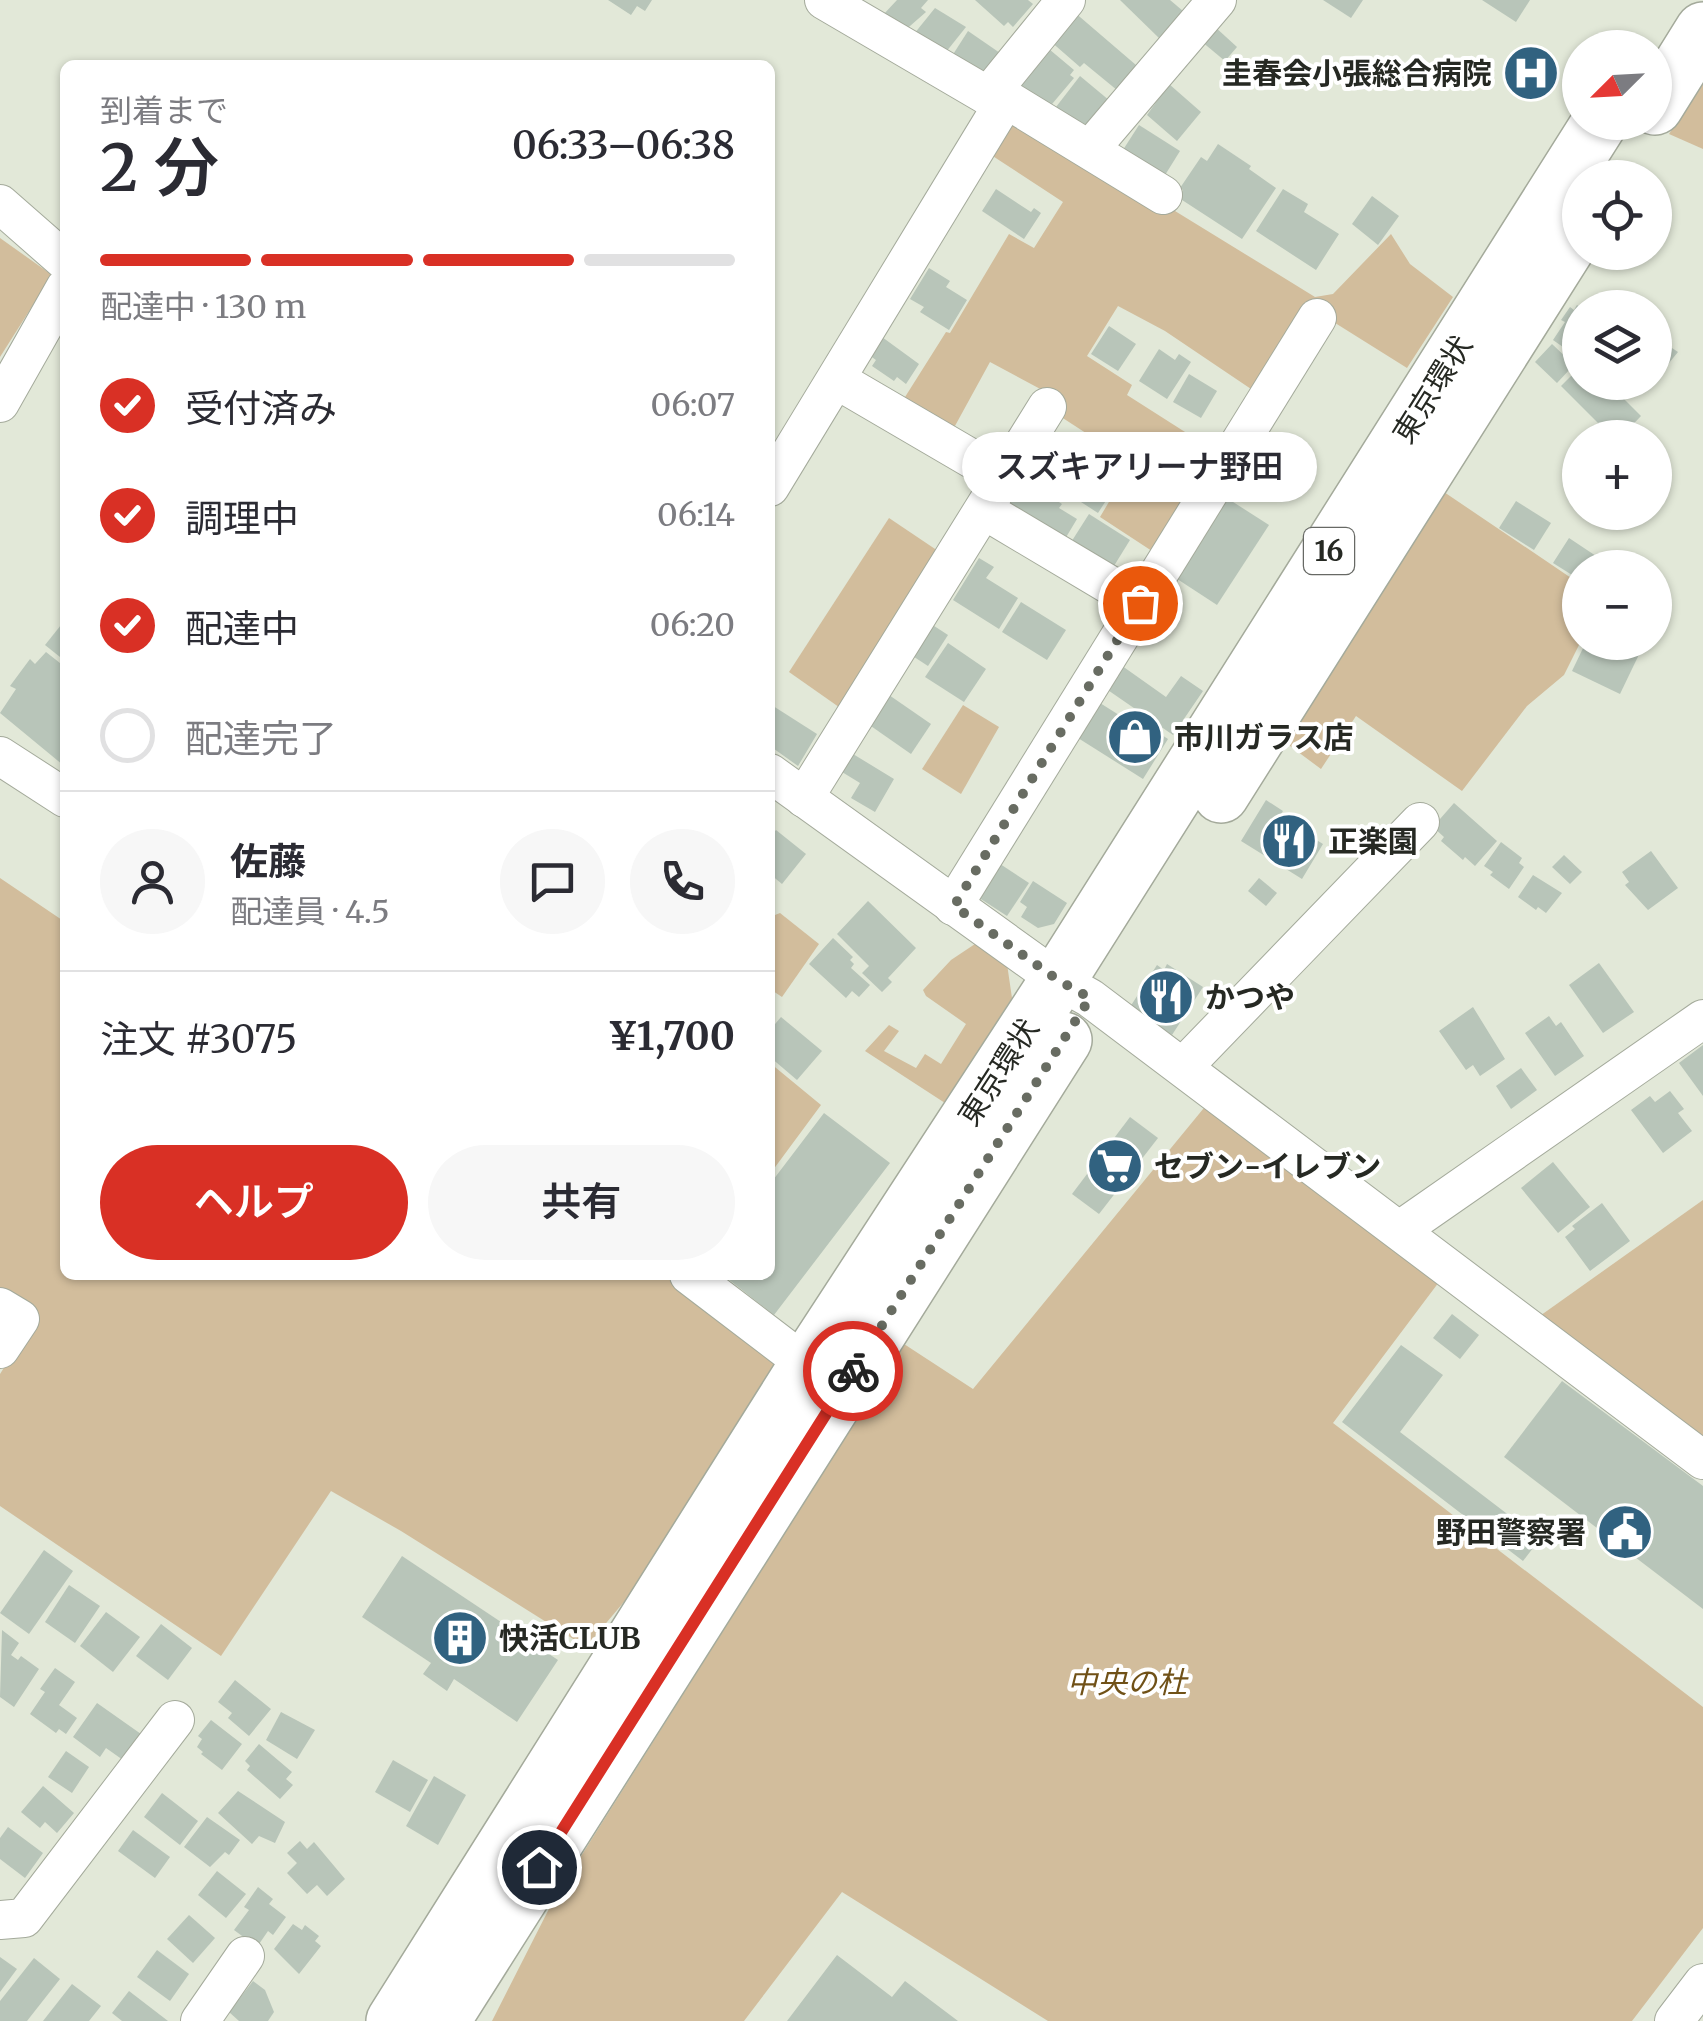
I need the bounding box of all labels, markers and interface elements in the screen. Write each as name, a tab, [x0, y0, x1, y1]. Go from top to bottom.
north arrow	[1562, 30, 1672, 140]
map controls	[1562, 30, 1672, 660]
hospital icon: 圭春会小張総合病院	[1501, 43, 1561, 103]
place label: 圭春会小張総合病院	[1222, 54, 1492, 92]
text: 到着まで	[100, 91, 228, 131]
text: 06:33–06:38	[512, 122, 735, 169]
text: 2 分	[100, 127, 219, 209]
button: locate	[1562, 160, 1672, 270]
text: 配達中 · 130 m	[100, 287, 306, 327]
button: layers	[1562, 290, 1672, 400]
street label: 東京環状	[1384, 328, 1480, 450]
icon: check	[100, 378, 155, 433]
text: 受付済み	[185, 385, 337, 432]
text: 06:07	[651, 385, 735, 425]
button: +	[1562, 420, 1672, 530]
callout: スズキアリーナ野田	[962, 433, 1318, 503]
text: スズキアリーナ野田	[995, 447, 1284, 487]
icon: check	[100, 488, 155, 543]
text: 調理中	[185, 495, 299, 542]
text: 06:14	[657, 495, 735, 535]
road number: 16	[1304, 528, 1354, 574]
button: −	[1562, 550, 1672, 660]
pin	[1098, 561, 1183, 646]
icon: bag	[1113, 576, 1168, 631]
icon: check	[100, 598, 155, 653]
text: 配達中	[185, 605, 299, 652]
text: 06:20	[650, 605, 735, 645]
shop icon: 市川ガラス店	[1105, 707, 1165, 767]
text: 配達完了	[185, 715, 337, 762]
place label: 市川ガラス店	[1174, 718, 1353, 756]
restaurant icon: 正楽園	[1259, 811, 1319, 871]
place label: 正楽園	[1328, 822, 1418, 860]
button: person	[100, 829, 205, 934]
button: chat	[500, 829, 605, 934]
button: phone	[630, 829, 735, 934]
text: 佐藤	[230, 838, 306, 885]
text: 配達員 · 4.5	[230, 892, 390, 932]
restaurant icon: かつや	[1136, 967, 1196, 1027]
place label: かつや	[1205, 978, 1295, 1016]
street label: 東京環状	[949, 1011, 1047, 1133]
text: ¥1,700	[608, 1013, 735, 1060]
text: 注文 #3075	[100, 1016, 297, 1063]
supermarket icon: セブン-イレブン	[1085, 1136, 1145, 1196]
button: ヘルプ	[100, 1145, 408, 1260]
button: 共有	[428, 1145, 735, 1260]
place label: セブン-イレブン	[1154, 1147, 1381, 1185]
courier	[803, 1321, 903, 1421]
icon: bike	[826, 1344, 881, 1399]
public building icon: 野田警察署	[1595, 1502, 1655, 1562]
place label: 野田警察署	[1436, 1513, 1586, 1551]
building icon: 快活CLUB	[430, 1608, 490, 1668]
place label: 快活CLUB	[499, 1619, 640, 1657]
park label: 中央の杜	[1067, 1663, 1189, 1701]
pin	[497, 1825, 582, 1910]
icon: home	[512, 1840, 567, 1895]

